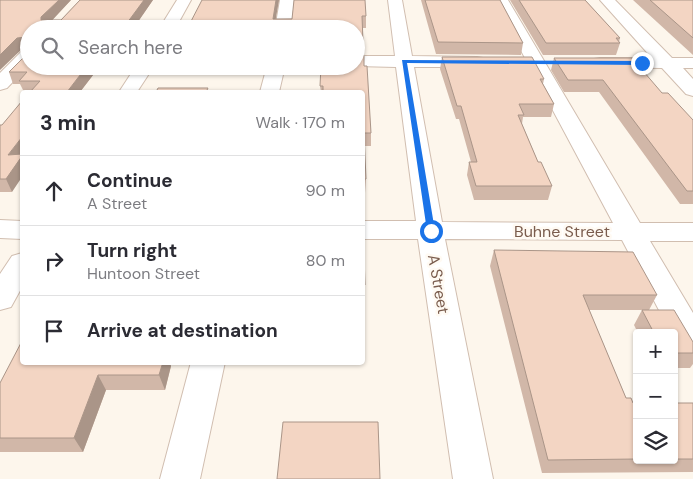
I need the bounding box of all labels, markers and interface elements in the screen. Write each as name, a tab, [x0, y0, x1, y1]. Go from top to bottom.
search box	[20, 20, 365, 75]
icon: search	[38, 34, 66, 62]
text: Search here	[78, 35, 183, 60]
route end	[631, 52, 654, 75]
text: 3 min	[40, 109, 96, 137]
text: Walk · 170 m	[256, 112, 345, 133]
text: Continue	[87, 168, 173, 193]
icon: ahead	[40, 177, 68, 205]
text: 90 m	[305, 180, 345, 201]
text: A Street	[87, 193, 147, 214]
route start	[420, 220, 443, 243]
street label: Buhne Street	[514, 221, 610, 242]
text: Turn right	[87, 238, 177, 263]
icon: right	[40, 247, 68, 275]
text: 80 m	[306, 250, 345, 271]
street label: A Street	[423, 253, 454, 316]
text: Huntoon Street	[87, 263, 200, 284]
icon: arrive	[40, 317, 68, 345]
text: Arrive at destination	[87, 318, 278, 343]
map controls	[633, 329, 678, 464]
button: +	[633, 329, 678, 374]
button: −	[633, 374, 678, 419]
button: layers	[633, 419, 678, 464]

